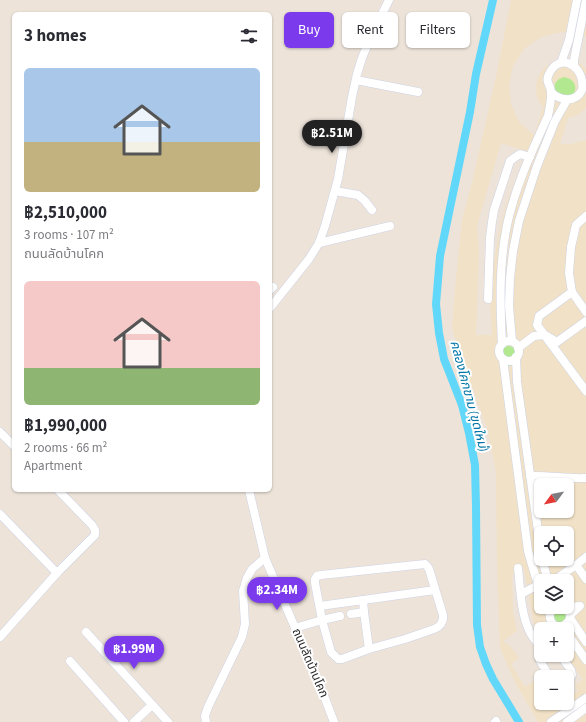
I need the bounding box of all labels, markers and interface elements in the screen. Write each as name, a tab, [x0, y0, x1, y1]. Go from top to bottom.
chip: Buy	[284, 12, 334, 48]
chip: Rent	[342, 12, 398, 48]
chip: Filters	[406, 12, 470, 48]
text: 3 homes	[24, 24, 86, 48]
icon: filters	[238, 25, 260, 47]
icon: home	[106, 94, 178, 166]
pin: ฿2.51M	[299, 120, 365, 154]
text: ฿2.51M	[311, 124, 353, 142]
text: ฿2,510,000	[24, 201, 107, 225]
text: 3 rooms · 107 m²	[24, 226, 114, 244]
text: ถนนลัดบ้านโคก	[24, 245, 104, 263]
icon: home	[106, 307, 178, 379]
water label: คลองโคกขาม (ขุดใหม่)	[445, 338, 493, 454]
text: ฿1,990,000	[24, 414, 107, 438]
text: 2 rooms · 66 m²	[24, 439, 107, 457]
text: Apartment	[24, 457, 82, 475]
north arrow	[534, 478, 574, 518]
map controls	[534, 478, 574, 710]
button: locate	[534, 526, 574, 566]
button: layers	[534, 574, 574, 614]
pin: ฿2.34M	[244, 577, 310, 611]
text: ฿2.34M	[256, 581, 298, 599]
button: +	[534, 622, 574, 662]
street label: ถนนลัดบ้านโคก	[288, 626, 332, 700]
pin: ฿1.99M	[101, 636, 167, 670]
text: ฿1.99M	[113, 640, 155, 658]
button: −	[534, 670, 574, 710]

